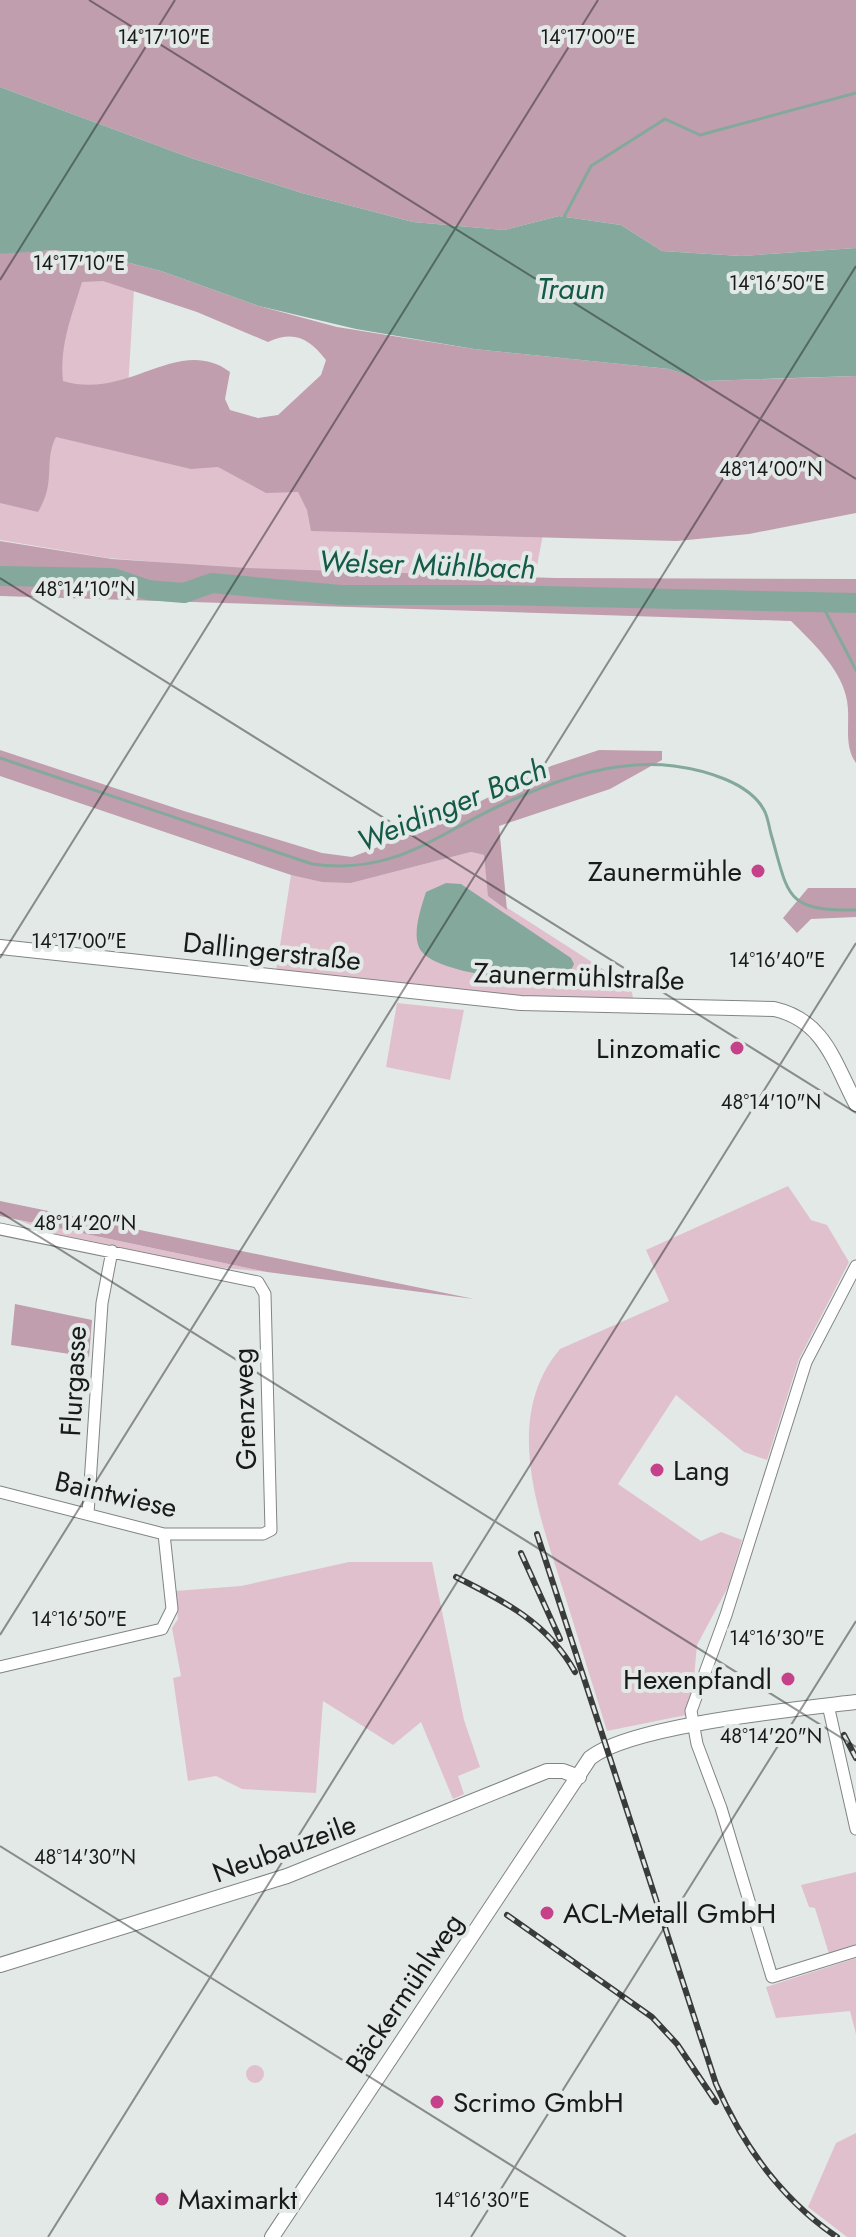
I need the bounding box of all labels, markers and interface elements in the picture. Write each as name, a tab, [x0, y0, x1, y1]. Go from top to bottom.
text: 14°17'10"E	[118, 23, 210, 52]
text: 14°17'00"E	[540, 23, 636, 52]
text: 14°17'10"E	[33, 249, 125, 278]
water label: Traun	[537, 267, 605, 310]
text: 14°16'50"E	[729, 269, 825, 298]
text: 48°14'00"N	[719, 455, 823, 484]
water label: Welser Mühlbach	[318, 539, 536, 590]
text: 48°14'10"N	[35, 575, 135, 604]
water label: Weidinger Bach	[351, 747, 553, 862]
place label: Zaunermühle	[588, 851, 742, 892]
marker: Zaunermühle	[749, 862, 767, 880]
street label: Dallingerstraße	[181, 922, 363, 981]
text: 14°17'00"E	[31, 927, 127, 956]
text: 14°16'40"E	[729, 946, 825, 975]
street label: Zaunermühlstraße	[473, 952, 685, 1001]
place label: Linzomatic	[596, 1028, 721, 1069]
marker: Linzomatic	[728, 1039, 746, 1057]
text: 48°14'10"N	[721, 1088, 821, 1117]
text: 48°14'20"N	[34, 1209, 136, 1238]
street label: Flurgasse	[50, 1325, 97, 1437]
street label: Grenzweg	[222, 1347, 267, 1471]
place label: Lang	[673, 1450, 730, 1491]
street label: Baintwiese	[51, 1461, 181, 1528]
marker: Lang	[648, 1461, 666, 1479]
text: 14°16'50"E	[31, 1605, 127, 1634]
text: 14°16'30"E	[729, 1624, 825, 1653]
place label: Hexenpfandl	[623, 1659, 772, 1700]
marker: Hexenpfandl	[779, 1670, 797, 1688]
text: 48°14'20"N	[720, 1722, 822, 1751]
street label: Neubauzeile	[207, 1804, 362, 1893]
text: 48°14'30"N	[34, 1843, 136, 1872]
place label: ACL-Metall GmbH	[563, 1893, 776, 1934]
marker: ACL-Metall GmbH	[538, 1904, 556, 1922]
street label: Bäckermühlweg	[336, 1905, 473, 2082]
place label: Scrimo GmbH	[453, 2082, 624, 2123]
marker: Scrimo GmbH	[428, 2093, 446, 2111]
place label: Maximarkt	[178, 2179, 297, 2220]
text: 14°16'30"E	[434, 2186, 530, 2215]
marker: Maximarkt	[153, 2190, 171, 2208]

